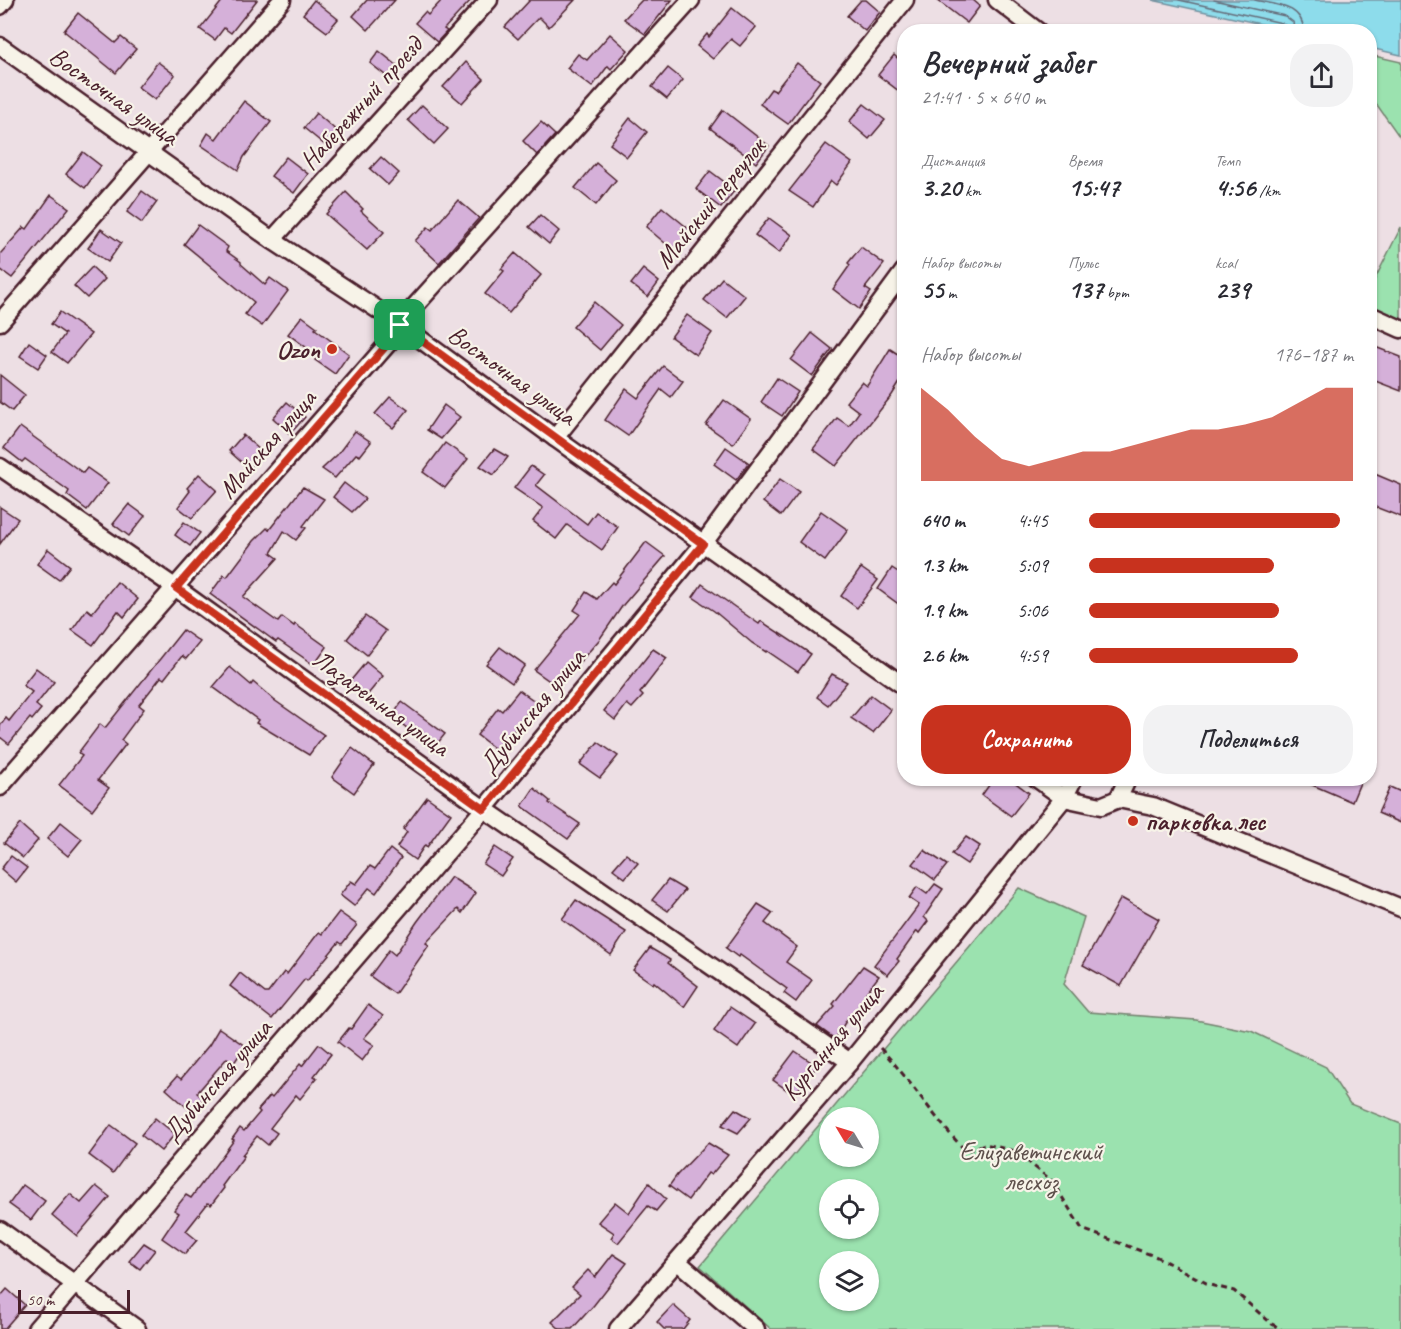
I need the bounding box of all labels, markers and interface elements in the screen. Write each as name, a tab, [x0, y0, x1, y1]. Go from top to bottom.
street label: Набережный проезд	[292, 27, 431, 177]
street label: Восточная улица	[43, 39, 186, 154]
text: Вечерний забег	[921, 41, 1094, 83]
button: share	[1290, 44, 1353, 107]
text: 21:41 · 5 × 640 m	[921, 85, 1045, 110]
street label: Майский переулок	[647, 129, 774, 275]
text: Дистанция	[921, 151, 985, 171]
text: Время	[1068, 151, 1102, 171]
text: Темп	[1215, 151, 1241, 171]
text: 3.20	[921, 171, 961, 204]
text: 15:47	[1068, 171, 1119, 204]
text: 4:56	[1215, 171, 1255, 204]
text: km	[961, 181, 981, 201]
text: /km	[1255, 181, 1280, 201]
text: Набор высоты	[921, 253, 1000, 273]
text: Пульс	[1068, 253, 1099, 273]
text: kcal	[1215, 253, 1236, 273]
text: 55	[921, 273, 944, 306]
text: 137	[1068, 273, 1103, 306]
text: 239	[1215, 273, 1250, 306]
text: m	[944, 283, 956, 303]
text: bpm	[1103, 283, 1129, 303]
pin	[374, 299, 425, 350]
icon: arrive	[383, 308, 416, 341]
street label: Восточная улица	[441, 317, 584, 434]
place label: Ozon	[277, 333, 321, 366]
marker: Ozon	[325, 342, 339, 356]
text: Набор высоты	[921, 342, 1020, 367]
text: 176–187 m	[1274, 342, 1353, 367]
street label: Майская улица	[211, 382, 324, 505]
text: 640 m	[921, 508, 965, 533]
text: 4:45	[1017, 508, 1048, 533]
text: 1.3 km	[921, 553, 968, 578]
text: 5:09	[1017, 553, 1048, 578]
text: 1.9 km	[921, 598, 967, 623]
text: 5:06	[1017, 598, 1048, 623]
street label: Дубинская улица	[472, 641, 593, 780]
street label: Лазаретная улица	[306, 642, 457, 765]
text: 2.6 km	[921, 643, 968, 668]
text: 4:59	[1017, 643, 1048, 668]
button: Сохранить	[921, 705, 1131, 774]
button: Поделиться	[1143, 705, 1353, 774]
place label: парковка лес	[1145, 805, 1267, 838]
marker: парковка лес	[1126, 814, 1140, 828]
street label: Курганная улица	[773, 975, 892, 1107]
street label: Дубинская улица	[155, 1011, 280, 1148]
north arrow	[819, 1107, 879, 1167]
map controls	[819, 1107, 879, 1311]
park label: Елизаветинский лесхоз	[960, 1135, 1105, 1199]
button: locate	[819, 1179, 879, 1239]
button: layers	[819, 1251, 879, 1311]
scale bar	[18, 1287, 130, 1314]
text: 50 m	[27, 1290, 54, 1310]

